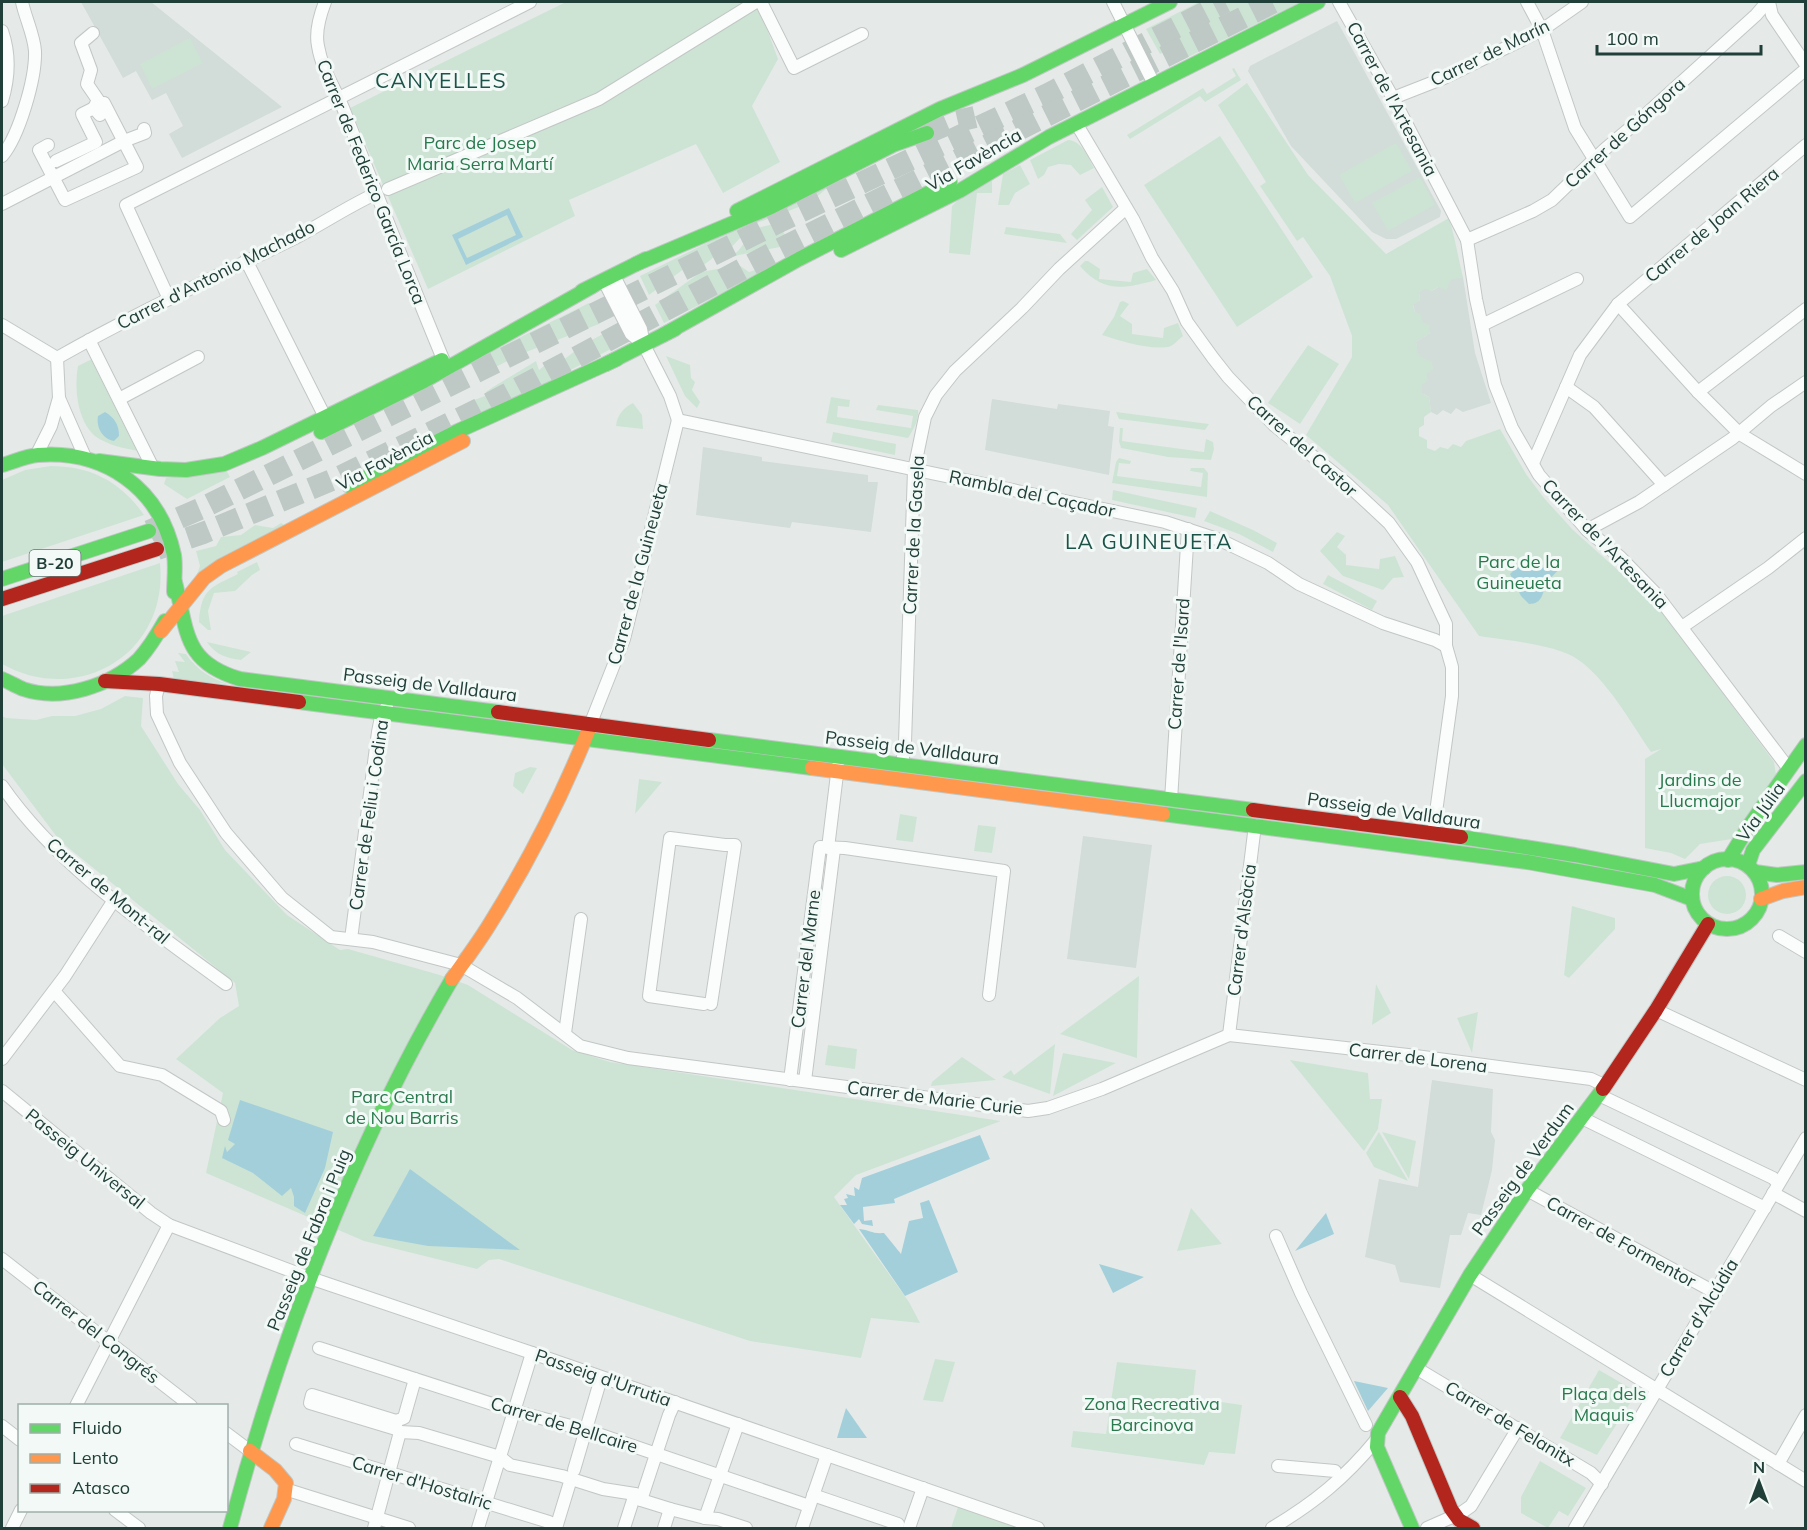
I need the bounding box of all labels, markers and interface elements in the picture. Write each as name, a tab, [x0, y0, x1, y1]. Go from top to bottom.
street label: Carrer de Marín	[1426, 14, 1553, 91]
street label: Carrer de l'Artesania	[1342, 17, 1443, 180]
scale bar	[1597, 18, 1760, 56]
text: 100 m	[1606, 27, 1659, 50]
street label: Carrer de Federico García Lorca	[312, 56, 431, 308]
district label: CANYELLES	[375, 67, 507, 93]
street label: Carrer de Góngora	[1560, 72, 1690, 193]
street label: Via Favència	[922, 123, 1026, 196]
park label: Parc de Josep Maria Serra Martí	[407, 131, 555, 175]
street label: Carrer de Joan Riera	[1640, 162, 1783, 287]
street label: Carrer d'Antonio Machado	[113, 215, 319, 335]
street label: Carrer del Castor	[1242, 390, 1363, 502]
street label: Via Favència	[332, 425, 437, 496]
street label: Carrer de la Gasela	[898, 455, 929, 615]
street label: Rambla del Caçador	[947, 465, 1118, 522]
street label: Carrer de l'Artesania	[1537, 474, 1673, 613]
street label: Carrer de la Guineueta	[602, 480, 673, 667]
district label: LA GUINEUETA	[1065, 528, 1233, 554]
road number: B-20	[29, 550, 80, 576]
park label: Parc de la Guineueta	[1476, 550, 1562, 594]
street label: Carrer de l'Isard	[1162, 597, 1195, 731]
street label: Passeig de Valldaura	[342, 662, 518, 707]
street label: Carrer de Feliu i Codina	[344, 718, 393, 912]
street label: Passeig de Valldaura	[824, 725, 1000, 770]
park label: Jardins de Llucmajor	[1659, 768, 1742, 812]
street label: Via Júlia	[1731, 777, 1790, 846]
street label: Passeig de Valldaura	[1306, 787, 1482, 834]
street label: Carrer de Mont-ral	[42, 832, 175, 949]
street label: Carrer d'Alsàcia	[1222, 863, 1261, 997]
street label: Carrer del Marne	[786, 888, 825, 1030]
street label: Carrer de Lorena	[1347, 1038, 1489, 1077]
street label: Carrer de Marie Curie	[846, 1075, 1024, 1120]
park label: Parc Central de Nou Barris	[345, 1085, 459, 1129]
street label: Passeig de Verdum	[1466, 1097, 1579, 1240]
street label: Passeig Universal	[21, 1103, 150, 1214]
street label: Passeig de Fabra i Puig	[261, 1145, 356, 1334]
street label: Carrer de Formentor	[1542, 1191, 1701, 1293]
street label: Carrer d'Alcúdia	[1654, 1254, 1743, 1381]
street label: Carrer del Congrés	[28, 1275, 164, 1388]
street label: Passeig d'Urrutia	[532, 1343, 674, 1412]
street label: Carrer de Felanitx	[1441, 1376, 1580, 1472]
park label: Plaça dels Maquis	[1562, 1382, 1647, 1426]
street label: Carrer de Bellcaire	[488, 1391, 641, 1458]
park label: Zona Recreativa Barcinova	[1084, 1392, 1220, 1436]
legend	[18, 1404, 228, 1512]
text: Fluido	[72, 1416, 122, 1439]
text: Lento	[72, 1446, 119, 1469]
street label: Carrer d'Hostalric	[349, 1450, 495, 1515]
north arrow	[1729, 1452, 1789, 1512]
text: N	[1753, 1457, 1765, 1477]
text: Atasco	[72, 1476, 130, 1499]

